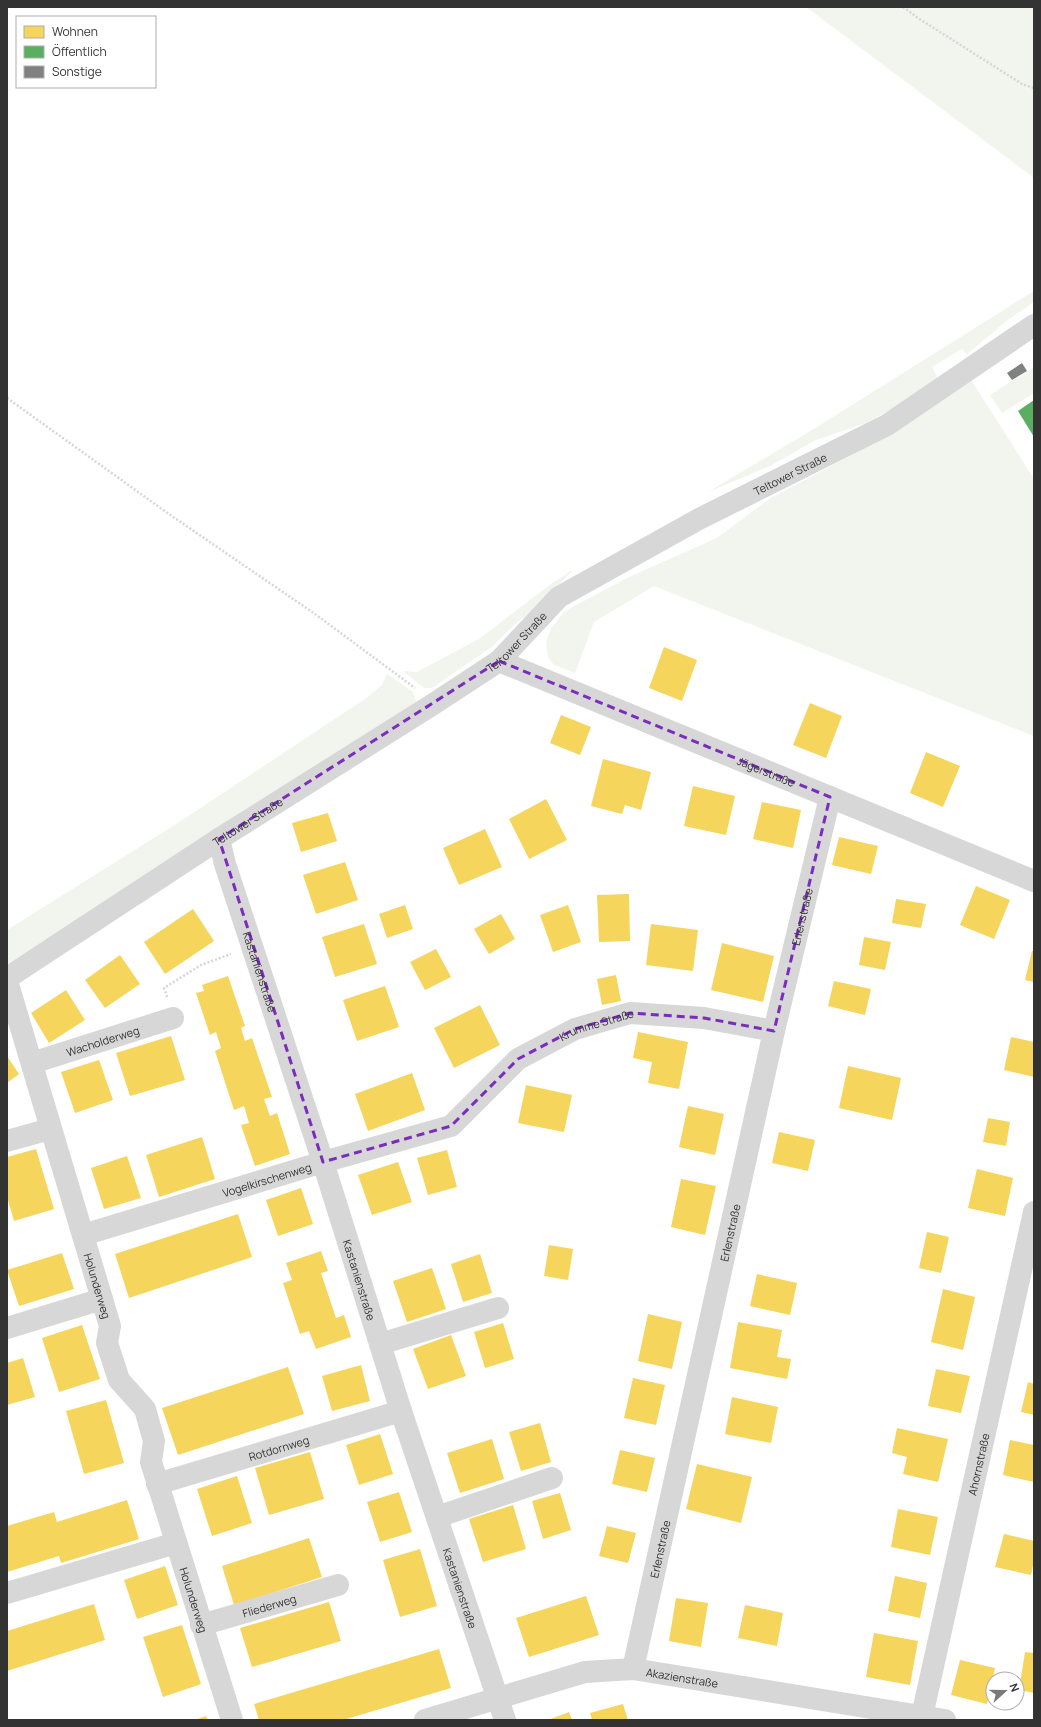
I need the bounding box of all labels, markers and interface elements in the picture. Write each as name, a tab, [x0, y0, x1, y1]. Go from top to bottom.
legend	[16, 16, 156, 88]
text: Wohnen	[52, 23, 98, 40]
text: Öffentlich	[52, 43, 107, 60]
text: Sonstige	[52, 63, 102, 80]
street label: Teltower Straße	[751, 449, 830, 498]
street label: Teltower Straße	[483, 607, 550, 675]
street label: Jägerstraße	[735, 752, 798, 790]
street label: Teltower Straße	[209, 793, 286, 849]
street label: Erlenstraße	[787, 886, 816, 947]
street label: Kastanienstraße	[240, 929, 281, 1014]
street label: Krumme Straße	[556, 1005, 635, 1044]
street label: Wacholderweg	[64, 1022, 141, 1059]
street label: Vogelkirschenweg	[220, 1159, 313, 1200]
street label: Erlenstraße	[716, 1202, 743, 1263]
street label: Kastanienstraße	[340, 1238, 380, 1323]
street label: Holunderweg	[81, 1251, 115, 1320]
street label: Rotdornweg	[247, 1431, 311, 1464]
street label: Ahornstraße	[964, 1431, 992, 1497]
street label: Erlenstraße	[646, 1518, 673, 1579]
street label: Kastanienstraße	[440, 1546, 481, 1631]
street label: Holunderweg	[177, 1565, 212, 1634]
street label: Fliederweg	[241, 1590, 298, 1620]
street label: Akazienstraße	[645, 1664, 720, 1690]
north arrow	[985, 1671, 1025, 1711]
text: N	[1006, 1681, 1023, 1694]

